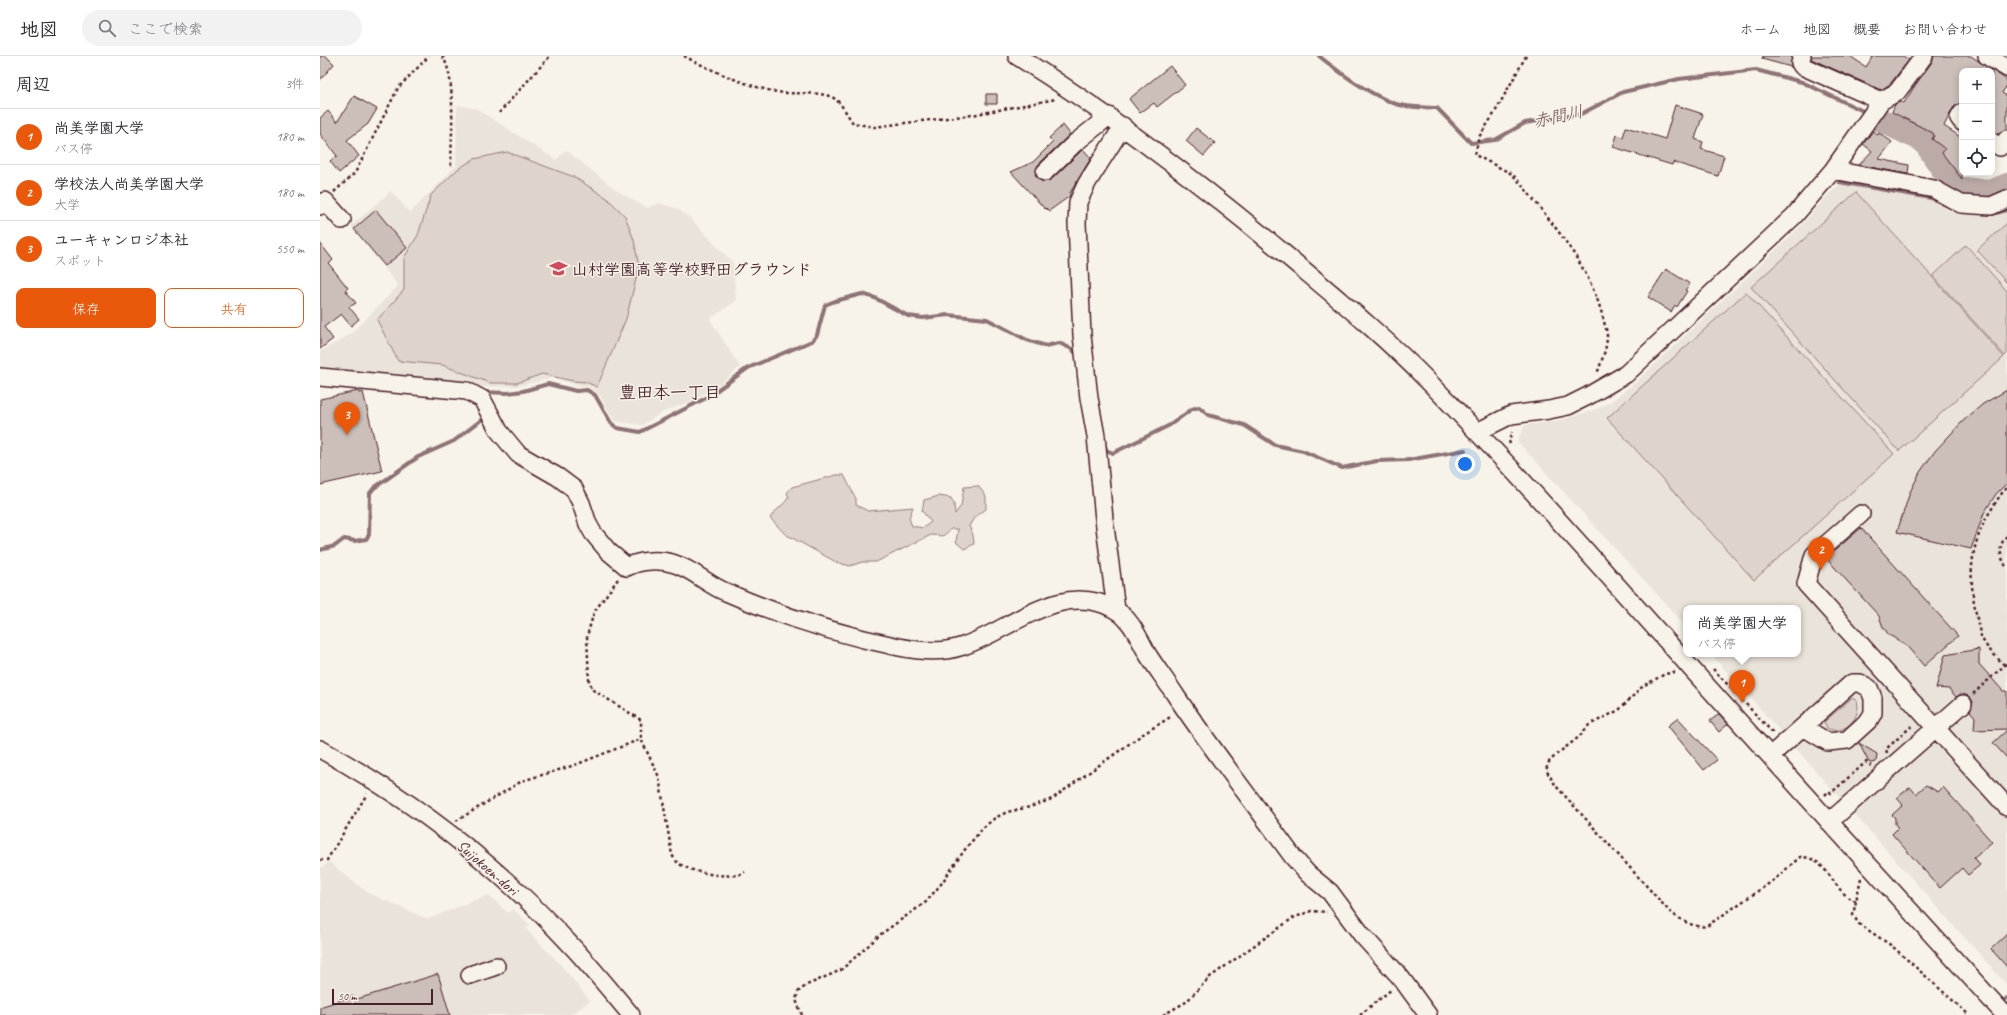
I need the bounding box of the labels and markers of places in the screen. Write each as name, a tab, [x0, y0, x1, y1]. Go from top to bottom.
school or university icon: 山村学園高等学校野田グラウンド	[549, 259, 569, 279]
place label: 山村学園高等学校野田グラウンド	[572, 260, 812, 280]
pin: 3	[334, 402, 360, 435]
pin: 2	[1808, 537, 1834, 570]
pin: 1	[1729, 670, 1755, 703]

